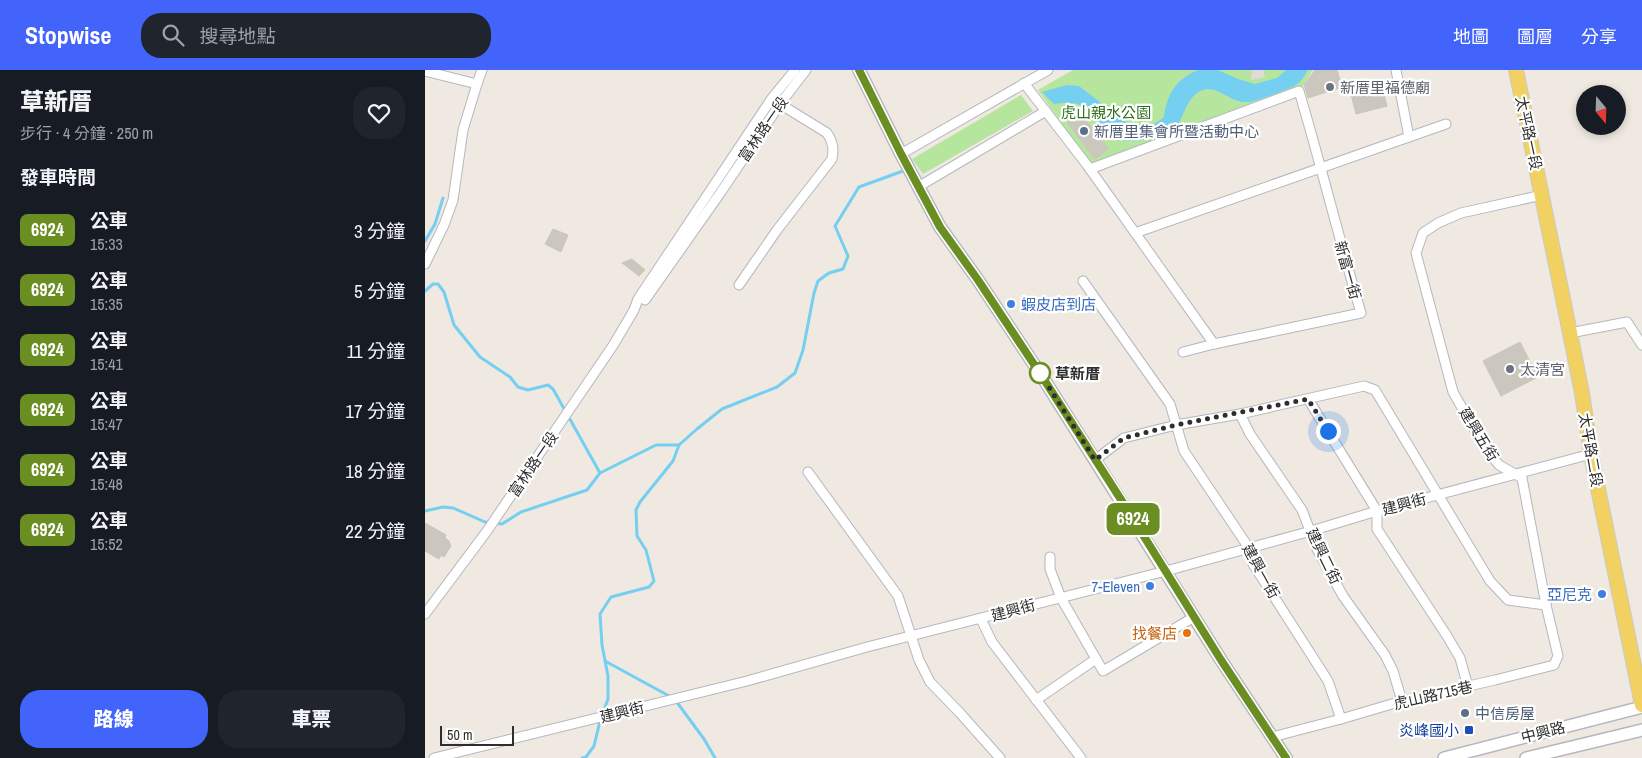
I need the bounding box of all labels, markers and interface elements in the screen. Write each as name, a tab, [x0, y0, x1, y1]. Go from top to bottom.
search box	[141, 13, 491, 58]
text: Stopwise	[25, 19, 111, 51]
icon: search	[159, 21, 187, 49]
text: 搜尋地點	[199, 23, 275, 49]
text: 地圖	[1453, 24, 1489, 49]
text: 圖層	[1517, 24, 1553, 49]
text: 分享	[1581, 24, 1617, 49]
place label: 新厝里福德廟	[1340, 77, 1430, 98]
marker: 新厝里福德廟	[1324, 81, 1336, 93]
text: 草新厝	[20, 85, 92, 117]
north arrow	[1576, 85, 1626, 135]
map controls	[1576, 85, 1626, 135]
button: heart	[353, 87, 405, 139]
street label: 富林路一段	[733, 92, 793, 166]
street label: 太平路一段	[1511, 94, 1547, 172]
park label: 虎山親水公園	[1061, 102, 1151, 123]
place label: 新厝里集會所暨活動中心	[1094, 121, 1259, 142]
text: 步行 · 4 分鐘 · 250 m	[20, 122, 153, 144]
marker: 新厝里集會所暨活動中心	[1078, 125, 1090, 137]
text: 發車時間	[20, 164, 96, 190]
text: 公車	[90, 207, 128, 233]
text: 6924	[31, 217, 64, 242]
text: 3 分鐘	[354, 218, 405, 244]
text: 15:33	[90, 233, 123, 255]
street label: 新富一街	[1330, 238, 1366, 302]
text: 公車	[90, 267, 128, 293]
text: 6924	[31, 277, 64, 302]
text: 5 分鐘	[354, 278, 405, 304]
text: 15:35	[90, 293, 123, 315]
place label: 蝦皮店到店	[1021, 294, 1096, 315]
marker: 蝦皮店到店	[1005, 298, 1017, 310]
text: 公車	[90, 327, 128, 353]
text: 6924	[31, 337, 64, 362]
text: 11 分鐘	[346, 338, 405, 364]
text: 15:41	[90, 353, 123, 375]
place label: 太清宮	[1520, 359, 1565, 380]
marker: 草新厝	[1029, 362, 1051, 384]
place label: 草新厝	[1055, 363, 1100, 384]
marker: 太清宮	[1504, 363, 1516, 375]
text: 公車	[90, 387, 128, 413]
text: 6924	[31, 397, 64, 422]
text: 17 分鐘	[345, 398, 405, 424]
street label: 建興五街	[1454, 403, 1504, 465]
street label: 太平路二段	[1574, 411, 1608, 489]
text: 15:47	[90, 413, 123, 435]
your location	[1316, 419, 1341, 444]
street label: 富林路一段	[503, 427, 563, 501]
text: 公車	[90, 447, 128, 473]
text: 6924	[31, 457, 64, 482]
text: 18 分鐘	[345, 458, 405, 484]
text: 15:48	[90, 473, 123, 495]
street label: 建興街	[1380, 488, 1428, 520]
line badge: 6924	[1098, 503, 1168, 535]
text: 6924	[1117, 506, 1149, 531]
text: 公車	[90, 507, 128, 533]
text: 6924	[31, 517, 64, 542]
text: 22 分鐘	[345, 518, 405, 544]
street label: 建興二街	[1301, 524, 1347, 588]
text: 15:52	[90, 533, 123, 555]
street label: 建興一街	[1237, 540, 1285, 602]
place label: 7-Eleven	[1091, 576, 1140, 597]
marker: 7-Eleven	[1144, 580, 1156, 592]
place label: 亞尼克	[1547, 584, 1592, 605]
marker: 亞尼克	[1596, 588, 1608, 600]
street label: 建興街	[989, 594, 1037, 626]
place label: 找餐店	[1132, 623, 1177, 644]
marker: 找餐店	[1181, 627, 1193, 639]
street label: 虎山路715巷	[1391, 676, 1475, 714]
button: 路線	[20, 690, 208, 748]
button: 車票	[218, 690, 405, 748]
street label: 建興街	[598, 696, 646, 728]
place label: 中信房屋	[1475, 703, 1535, 724]
marker: 中信房屋	[1459, 707, 1471, 719]
street label: 中興路	[1519, 716, 1567, 748]
place label: 炎峰國小	[1399, 720, 1459, 741]
scale bar	[440, 723, 514, 746]
marker: 炎峰國小	[1463, 724, 1475, 736]
text: 50 m	[447, 726, 473, 744]

